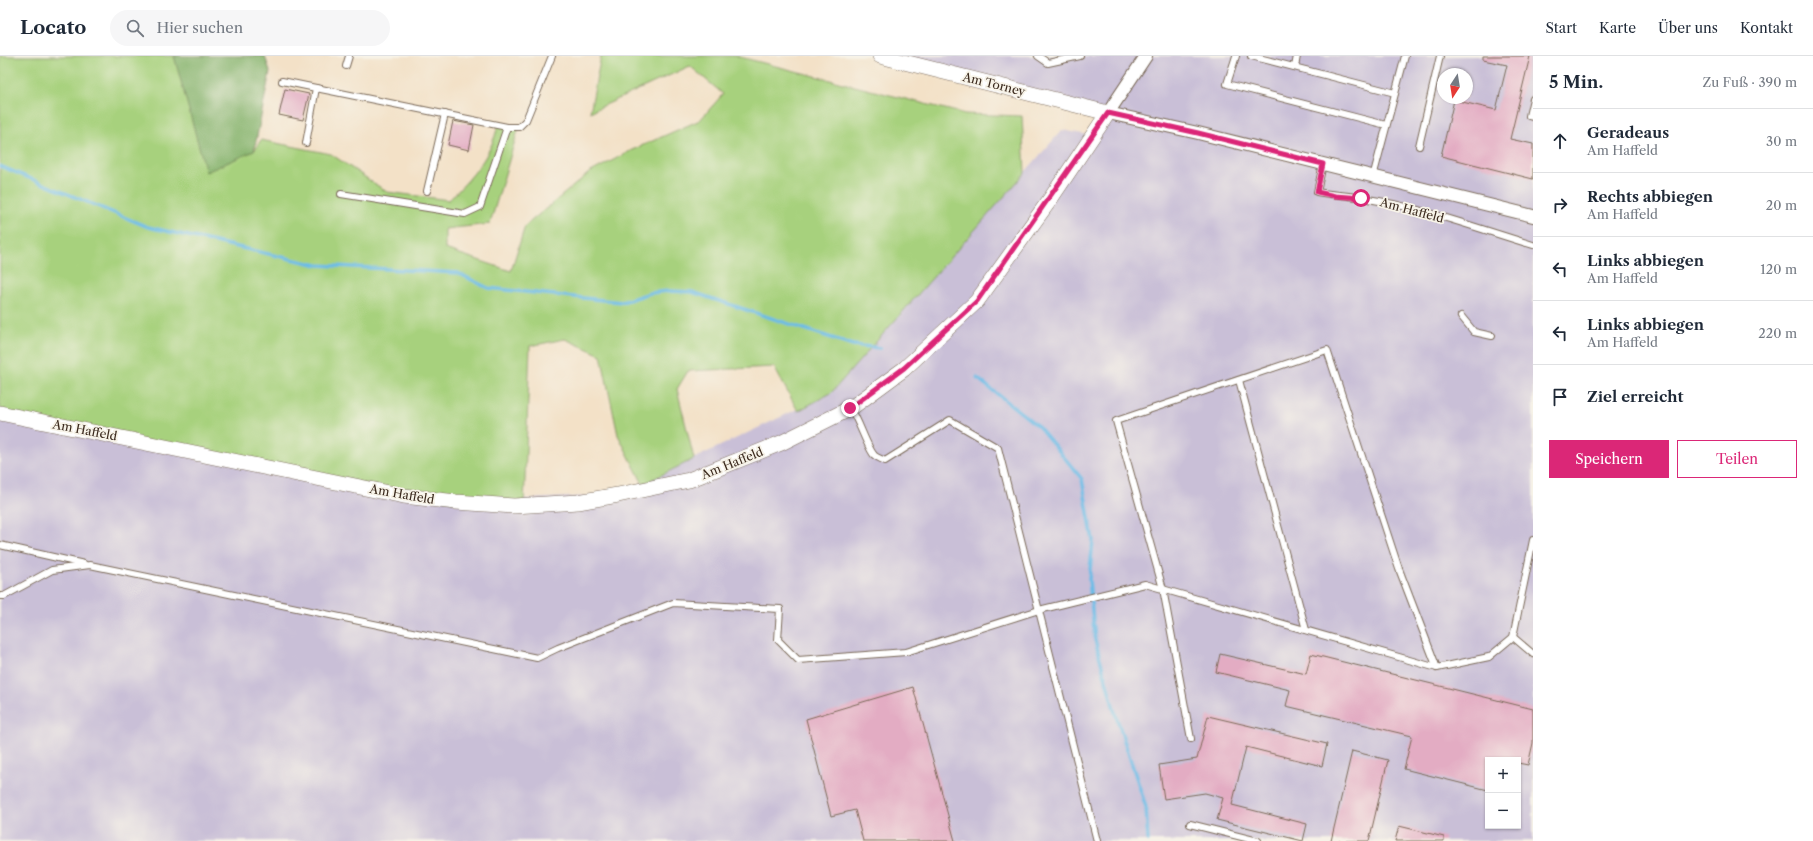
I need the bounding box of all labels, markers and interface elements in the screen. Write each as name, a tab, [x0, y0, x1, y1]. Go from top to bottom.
search box	[110, 10, 390, 46]
text: Locato	[20, 16, 86, 39]
icon: search	[124, 17, 146, 39]
text: Hier suchen	[156, 18, 243, 37]
text: Start	[1545, 19, 1577, 37]
text: Karte	[1599, 19, 1636, 37]
text: Über uns	[1658, 19, 1718, 37]
text: Kontakt	[1740, 19, 1793, 37]
north arrow	[1437, 68, 1473, 104]
street label: Am Torney	[960, 69, 1027, 99]
text: 5 Min.	[1549, 72, 1603, 92]
text: Zu Fuß · 390 m	[1702, 74, 1797, 90]
text: Geradeaus	[1587, 123, 1669, 142]
icon: ahead	[1549, 130, 1571, 152]
text: 30 m	[1766, 133, 1797, 149]
text: Am Haffeld	[1587, 142, 1658, 158]
text: Rechts abbiegen	[1587, 187, 1713, 206]
route start	[1352, 189, 1370, 207]
street label: Am Haffeld	[1377, 194, 1446, 226]
icon: right	[1549, 194, 1571, 216]
text: 20 m	[1766, 197, 1797, 213]
text: Am Haffeld	[1587, 206, 1658, 222]
text: Links abbiegen	[1587, 251, 1704, 270]
icon: left	[1549, 258, 1571, 280]
text: 120 m	[1760, 261, 1797, 277]
text: Am Haffeld	[1587, 270, 1658, 286]
text: Links abbiegen	[1587, 315, 1704, 334]
icon: left	[1549, 322, 1571, 344]
text: 220 m	[1758, 325, 1797, 341]
text: Am Haffeld	[1587, 334, 1658, 350]
icon: arrive	[1549, 386, 1571, 408]
text: Ziel erreicht	[1587, 387, 1683, 406]
route end	[841, 399, 859, 417]
street label: Am Haffeld	[50, 416, 119, 444]
button: Speichern	[1549, 440, 1669, 478]
button: Teilen	[1677, 440, 1797, 478]
street label: Am Haffeld	[698, 444, 766, 483]
street label: Am Haffeld	[367, 481, 436, 507]
map controls	[1485, 757, 1521, 829]
button: +	[1485, 757, 1521, 793]
button: −	[1485, 793, 1521, 829]

